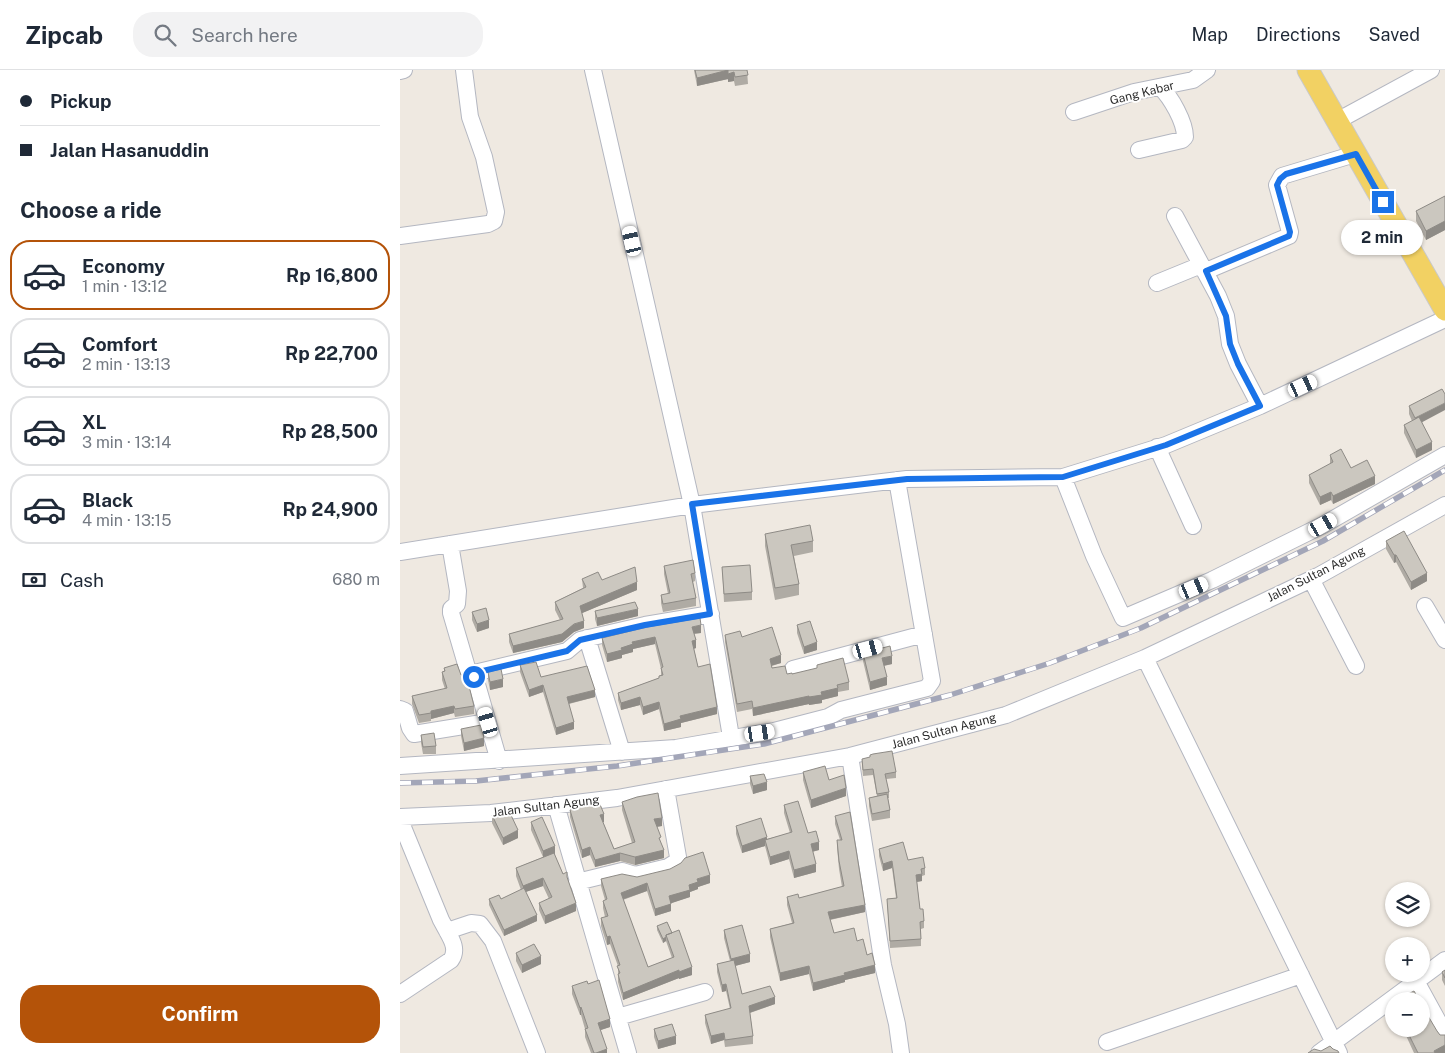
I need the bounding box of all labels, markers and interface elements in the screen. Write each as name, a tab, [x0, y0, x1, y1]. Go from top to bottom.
search box	[133, 12, 483, 57]
text: Zipcab	[25, 21, 103, 49]
icon: search	[151, 21, 179, 49]
text: Search here	[191, 24, 298, 46]
text: Map	[1191, 24, 1228, 45]
text: Directions	[1256, 24, 1341, 45]
text: Saved	[1369, 24, 1420, 45]
street label: Gang Kabar	[1108, 78, 1176, 108]
text: Pickup	[50, 90, 112, 112]
text: Jalan Hasanuddin	[50, 139, 209, 161]
route end	[1372, 191, 1394, 213]
text: Choose a ride	[20, 197, 162, 223]
callout: 2 min	[1342, 220, 1424, 254]
car	[621, 225, 642, 257]
text: 2 min	[1361, 228, 1403, 247]
icon: car	[22, 253, 67, 298]
text: Economy	[82, 255, 165, 277]
text: Rp 16,800	[286, 264, 378, 286]
text: 1 min · 13:12	[82, 277, 167, 296]
icon: car	[22, 331, 67, 376]
text: Comfort	[82, 333, 158, 355]
text: Rp 22,700	[285, 342, 378, 364]
text: 2 min · 13:13	[82, 355, 171, 374]
car	[1286, 373, 1319, 399]
icon: car	[22, 409, 67, 454]
text: XL	[82, 411, 107, 433]
text: Rp 28,500	[282, 420, 378, 442]
text: 3 min · 13:14	[82, 433, 171, 452]
icon: car	[22, 487, 67, 532]
text: Black	[82, 489, 133, 511]
text: Rp 24,900	[282, 498, 378, 520]
text: 4 min · 13:15	[82, 511, 171, 530]
car	[1306, 511, 1339, 539]
street label: Jalan Sultan Agung	[1265, 543, 1367, 605]
icon: cash	[20, 566, 48, 594]
text: Cash	[60, 569, 104, 591]
text: 680 m	[332, 570, 380, 589]
car	[1177, 575, 1210, 601]
car	[851, 638, 884, 660]
route start	[463, 666, 485, 688]
car	[476, 705, 499, 739]
street label: Jalan Sultan Agung	[890, 710, 998, 752]
car	[744, 723, 775, 743]
street label: Jalan Sultan Agung	[492, 792, 600, 820]
map controls	[1385, 882, 1430, 1037]
button: layers	[1385, 882, 1430, 927]
button: +	[1385, 937, 1430, 982]
button: Confirm	[20, 985, 380, 1043]
button: −	[1385, 992, 1430, 1037]

